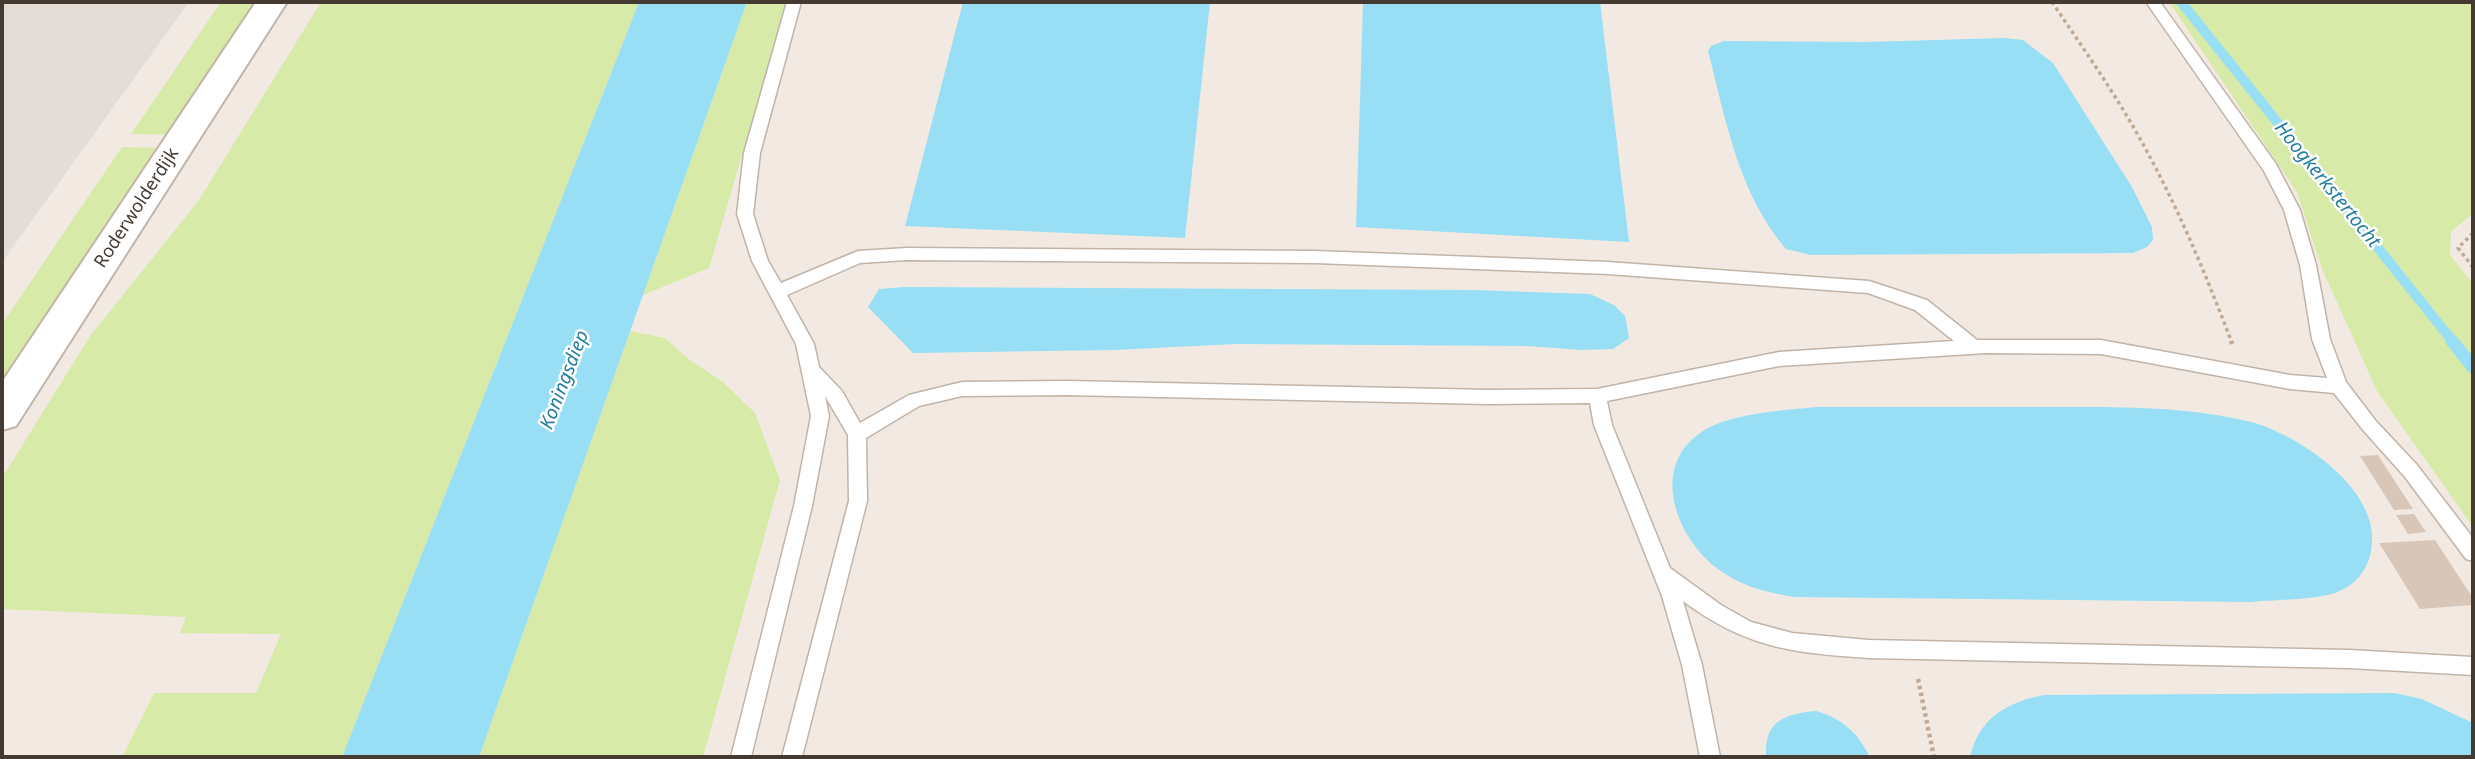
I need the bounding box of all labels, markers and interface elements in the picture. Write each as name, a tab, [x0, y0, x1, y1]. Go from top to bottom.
water label: Hoogkerkstertocht	[2269, 117, 2385, 253]
street label: Roderwolderdijk	[90, 144, 184, 272]
water label: Koningsdiep	[536, 327, 594, 433]

